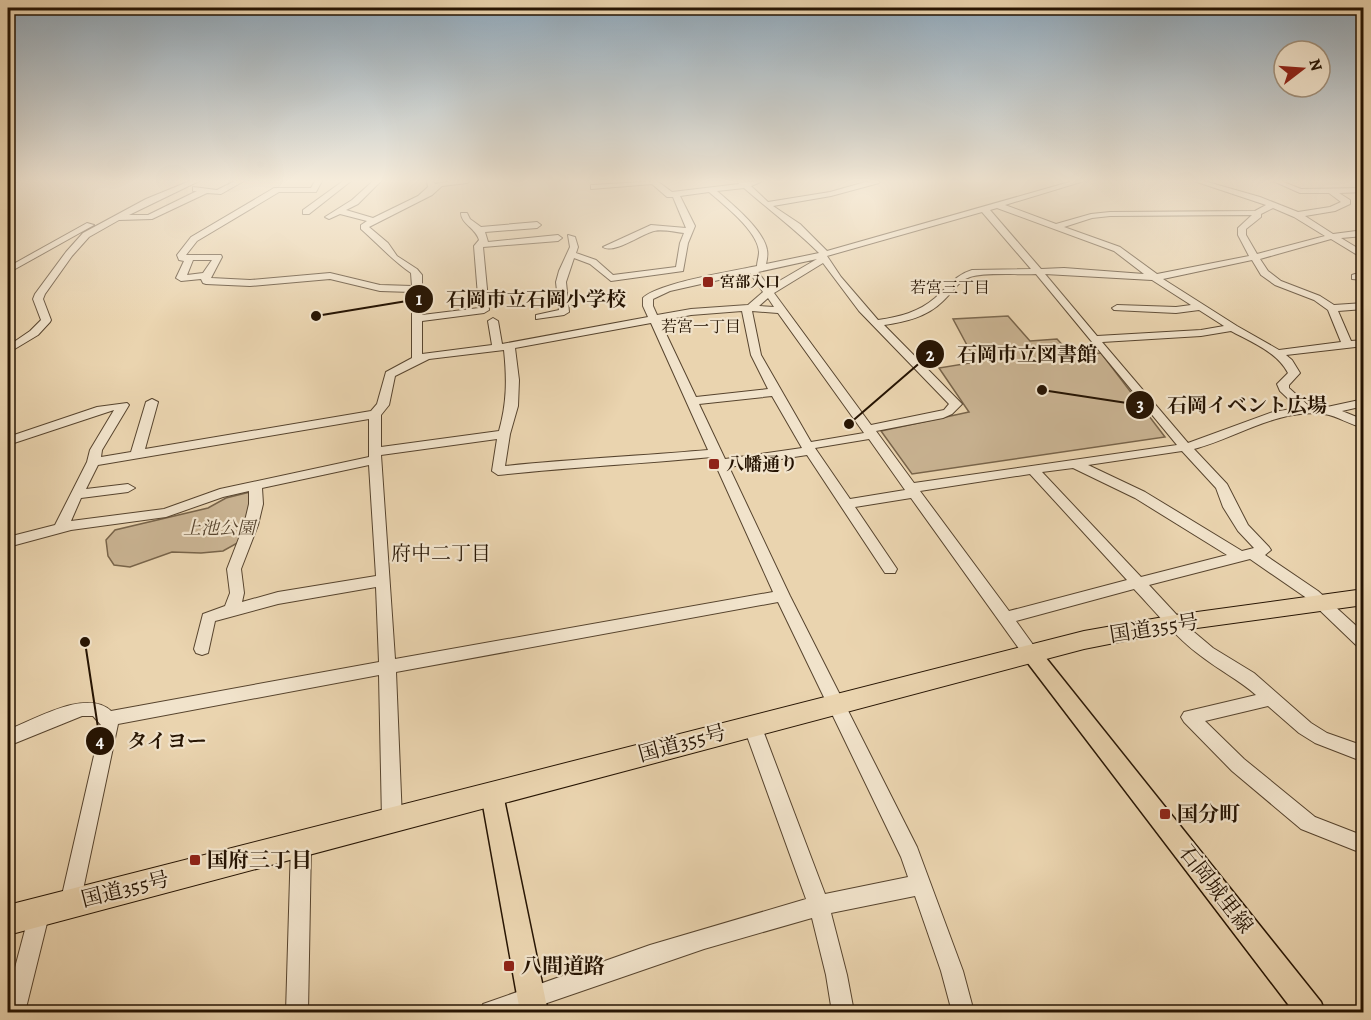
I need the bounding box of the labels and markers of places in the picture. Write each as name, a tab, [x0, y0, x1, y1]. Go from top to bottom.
place label: 宮部入口	[720, 272, 780, 292]
marker: 宮部入口	[701, 275, 715, 289]
callout: 石岡市立石岡小学校	[404, 280, 638, 318]
callout: 石岡市立図書館	[915, 335, 1109, 373]
callout: 石岡イベント広場	[1125, 386, 1339, 424]
place label: 八幡通り	[726, 452, 798, 476]
marker: 八幡通り	[707, 457, 721, 471]
callout: タイヨー	[85, 722, 219, 760]
place label: 国分町	[1177, 800, 1240, 828]
marker: 国分町	[1158, 807, 1172, 821]
place label: 国府三丁目	[207, 846, 312, 874]
marker: 国府三丁目	[188, 853, 202, 867]
place label: 八間道路	[521, 952, 605, 980]
marker: 八間道路	[502, 959, 516, 973]

